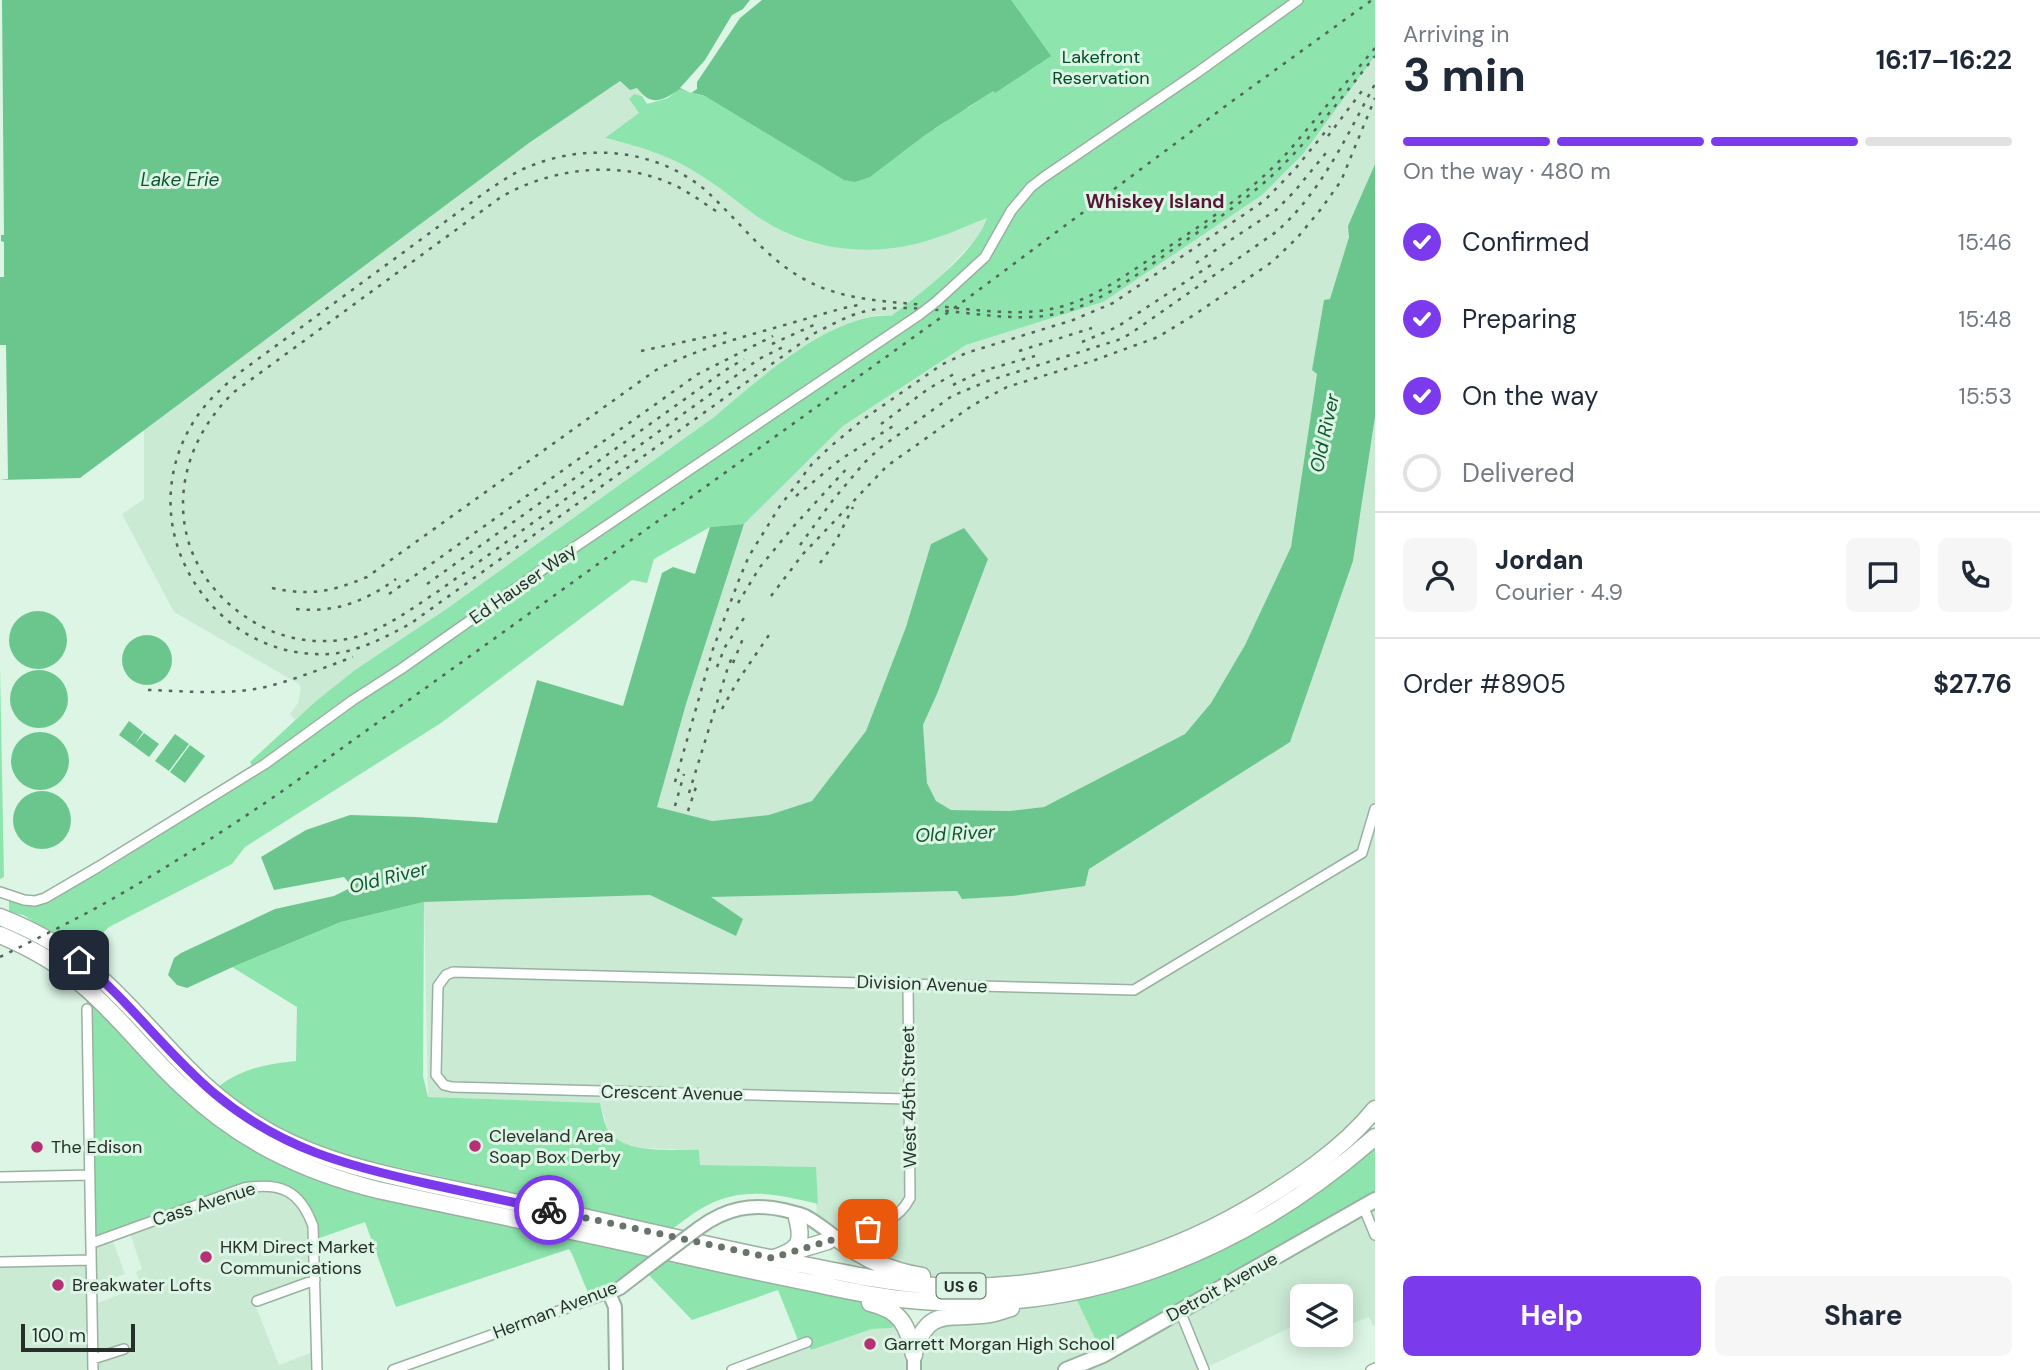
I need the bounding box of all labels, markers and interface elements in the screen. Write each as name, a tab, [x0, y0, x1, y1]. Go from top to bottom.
text: Arriving in	[1403, 19, 1509, 49]
text: 16:17–16:22	[1876, 43, 2012, 77]
park label: Lakefront Reservation	[1052, 45, 1150, 90]
text: 3 min	[1403, 45, 1526, 105]
text: On the way · 480 m	[1403, 156, 1611, 186]
water label: Lake Erie	[141, 167, 220, 192]
district label: Whiskey Island	[1085, 189, 1225, 214]
icon: check	[1403, 223, 1441, 261]
text: Confirmed	[1462, 225, 1589, 259]
text: 15:46	[1958, 227, 2012, 257]
icon: check	[1403, 300, 1441, 338]
text: Preparing	[1462, 302, 1577, 336]
text: 15:48	[1958, 304, 2012, 334]
icon: check	[1403, 377, 1441, 415]
text: On the way	[1462, 379, 1598, 413]
text: 15:53	[1959, 381, 2012, 411]
water label: Old River	[1304, 390, 1345, 475]
text: Delivered	[1462, 456, 1575, 490]
street label: Ed Hauser Way	[465, 538, 581, 630]
button: person	[1403, 538, 1477, 612]
button: chat	[1846, 538, 1920, 612]
button: phone	[1938, 538, 2012, 612]
text: Jordan	[1495, 543, 1584, 577]
text: Courier · 4.9	[1495, 577, 1623, 607]
text: Order #8905	[1403, 667, 1566, 701]
text: $27.76	[1933, 667, 2012, 701]
water label: Old River	[914, 819, 997, 848]
water label: Old River	[346, 855, 431, 899]
pin	[49, 930, 109, 990]
icon: home	[60, 941, 98, 979]
street label: Division Avenue	[856, 970, 988, 998]
street label: West 45th Street	[896, 1026, 922, 1168]
street label: Crescent Avenue	[601, 1080, 743, 1106]
place label: Cleveland Area Soap Box Derby	[489, 1124, 621, 1169]
place label: The Edison	[51, 1135, 142, 1159]
marker: Cleveland Area Soap Box Derby	[467, 1138, 483, 1154]
marker: The Edison	[29, 1139, 45, 1155]
courier	[514, 1175, 584, 1245]
street label: Cass Avenue	[150, 1176, 258, 1232]
icon: bike	[530, 1191, 568, 1229]
pin	[838, 1199, 898, 1259]
icon: bag	[849, 1210, 887, 1248]
place label: HKM Direct Market Communications	[220, 1235, 375, 1280]
street label: Detroit Avenue	[1162, 1247, 1282, 1327]
marker: HKM Direct Market Communications	[198, 1249, 214, 1265]
place label: Breakwater Lofts	[72, 1273, 212, 1297]
road number: US 6	[936, 1274, 986, 1298]
street label: Herman Avenue	[489, 1275, 621, 1345]
button: Help	[1403, 1276, 1701, 1356]
button: Share	[1715, 1276, 2012, 1356]
marker: Breakwater Lofts	[50, 1277, 66, 1293]
map controls	[1290, 1284, 1353, 1347]
button: layers	[1290, 1284, 1353, 1347]
scale bar	[21, 1321, 135, 1353]
text: 100 m	[32, 1323, 86, 1348]
place label: Garrett Morgan High School	[884, 1332, 1115, 1356]
marker: Garrett Morgan High School	[862, 1336, 878, 1352]

